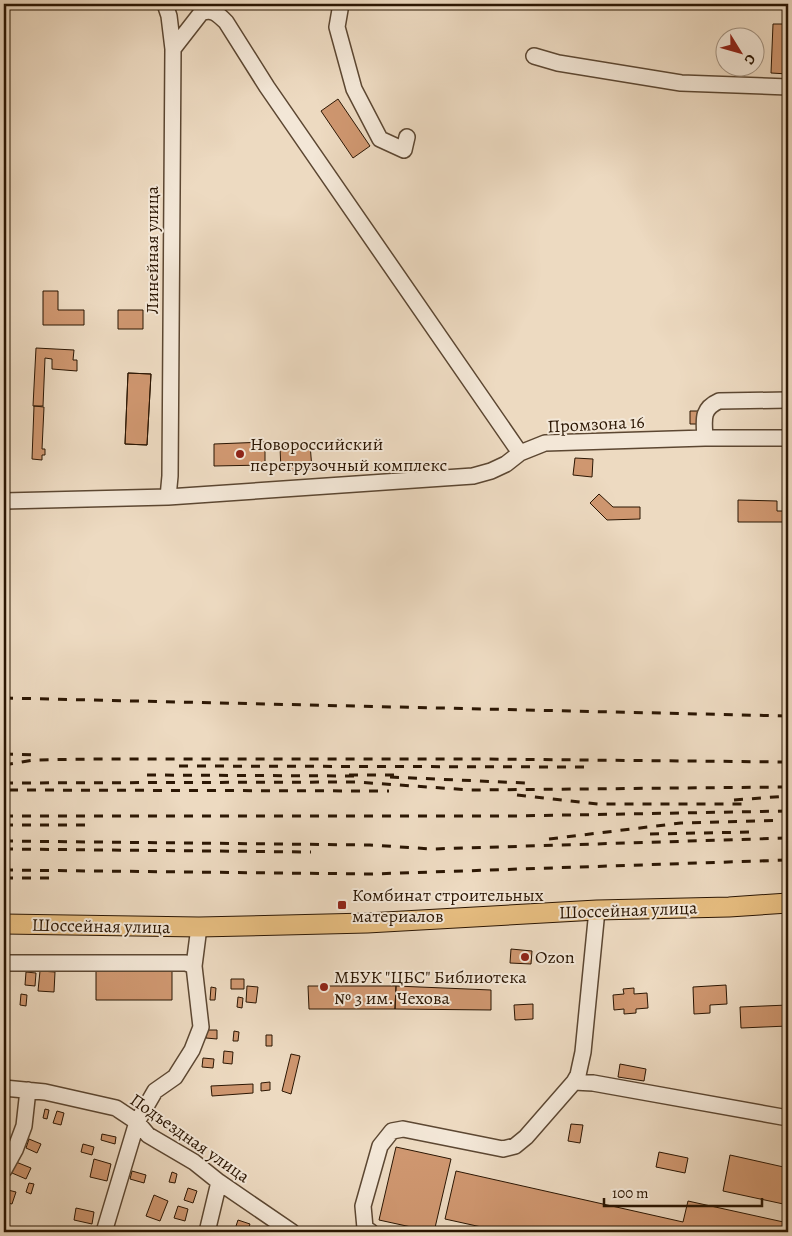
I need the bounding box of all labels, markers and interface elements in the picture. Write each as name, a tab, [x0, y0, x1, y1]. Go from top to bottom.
north arrow	[714, 28, 764, 78]
text: С	[740, 50, 760, 69]
street label: Линейная улица	[140, 185, 164, 314]
street label: Промзона 16	[547, 409, 645, 439]
place label: Новороссийский перегрузочный комплекс	[250, 432, 448, 477]
marker: Новороссийский перегрузочный комплекс	[234, 448, 246, 460]
place label: Комбинат строительных материалов	[352, 883, 544, 928]
street label: Шоссейная улица	[558, 896, 698, 924]
marker: Комбинат строительных материалов	[336, 899, 348, 911]
street label: Шоссейная улица	[31, 913, 171, 939]
place label: Ozon	[535, 945, 575, 969]
marker: Ozon	[519, 951, 531, 963]
place label: МБУК "ЦБС" Библиотека № 3 им. Чехова	[334, 965, 527, 1010]
marker: МБУК "ЦБС" Библиотека № 3 им. Чехова	[318, 981, 330, 993]
street label: Подъездная улица	[125, 1088, 255, 1189]
scale bar	[604, 1176, 762, 1208]
text: 100 m	[612, 1183, 649, 1203]

